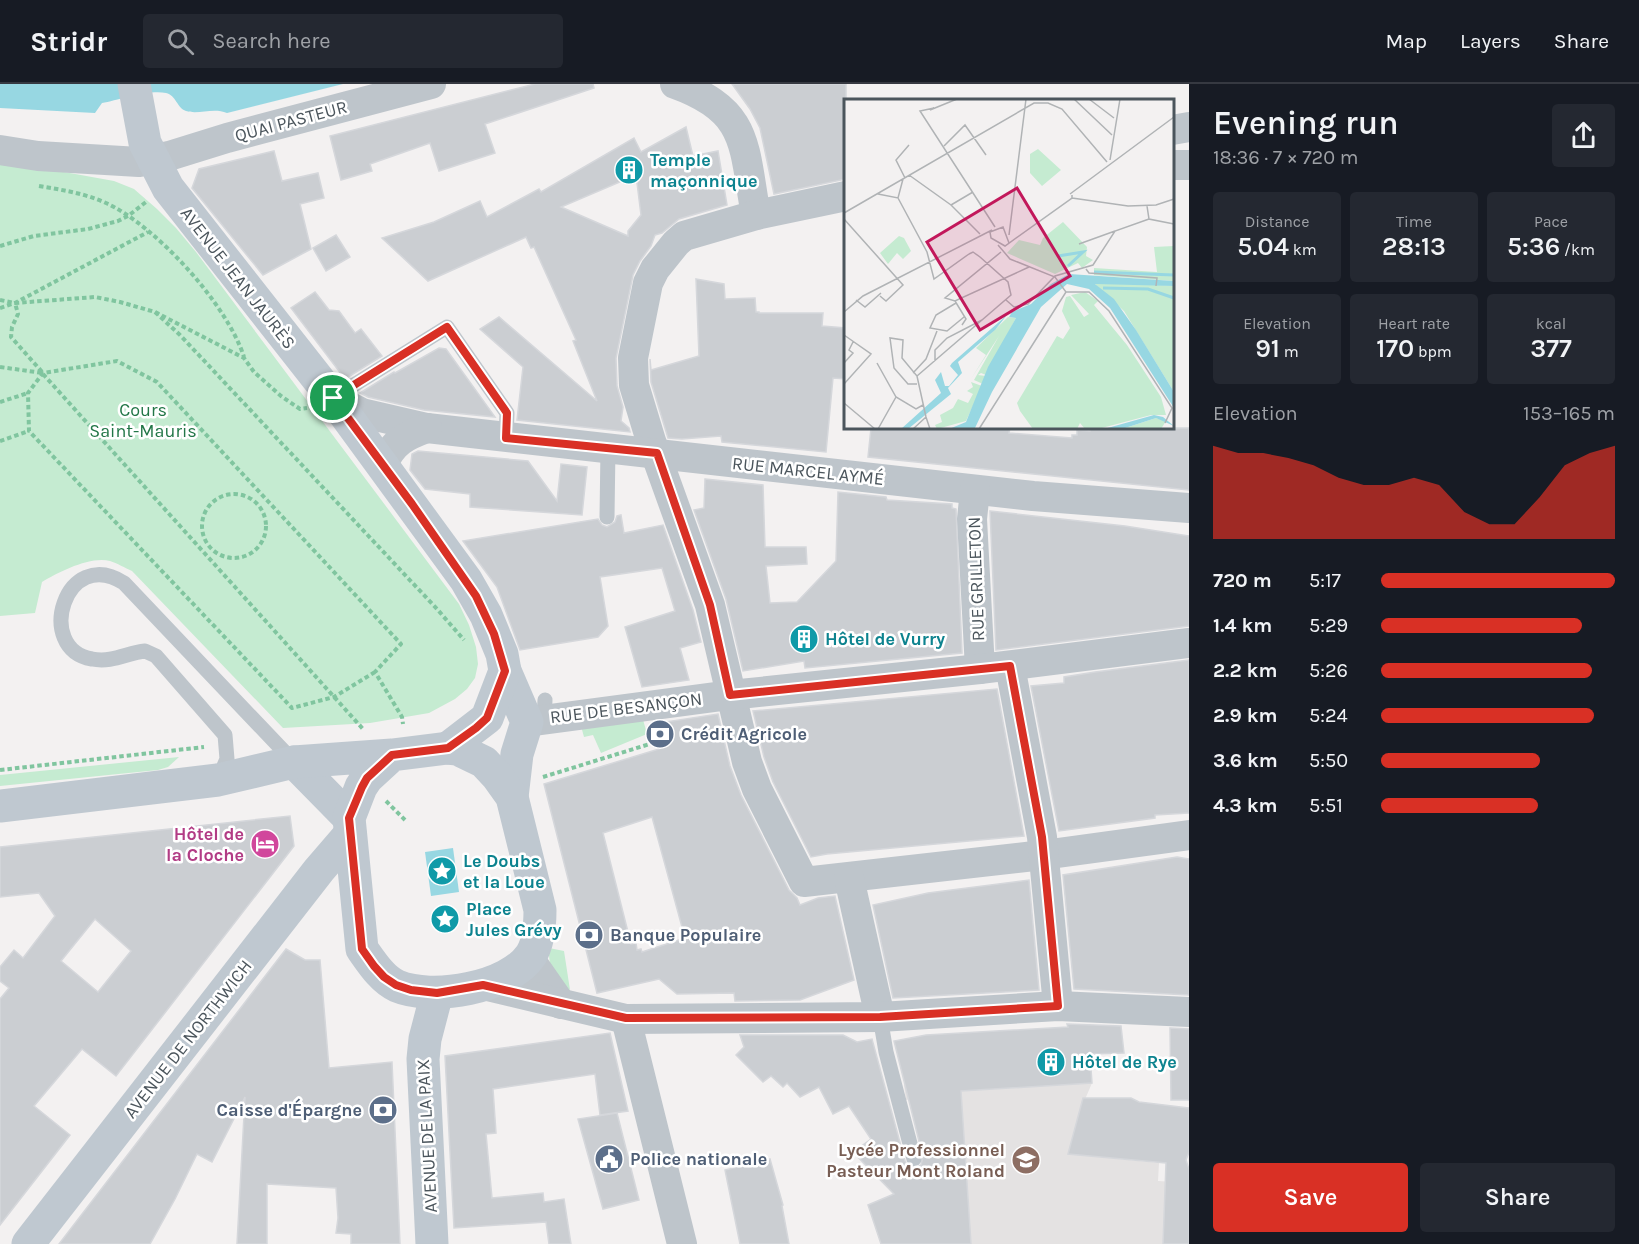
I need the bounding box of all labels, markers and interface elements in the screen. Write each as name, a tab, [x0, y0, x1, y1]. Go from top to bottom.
search box	[143, 14, 563, 68]
text: Stridr	[30, 25, 107, 58]
icon: search	[164, 25, 197, 58]
text: Search here	[212, 28, 331, 54]
text: Map	[1385, 29, 1427, 53]
text: Layers	[1460, 29, 1521, 53]
text: Share	[1554, 29, 1609, 53]
street label: QUAI PASTEUR	[232, 95, 350, 147]
inset map	[844, 99, 1174, 429]
text: Evening run	[1213, 104, 1399, 142]
button: share	[1552, 104, 1615, 167]
text: 18:36 · 7 × 720 m	[1213, 146, 1359, 169]
place label: Temple maçonnique	[650, 149, 757, 192]
building icon: Temple maçonnique	[613, 154, 645, 186]
street label: AVENUE JEAN JAURÈS	[176, 202, 301, 353]
text: Distance	[1245, 212, 1309, 231]
text: Time	[1396, 212, 1432, 231]
text: Pace	[1534, 212, 1568, 231]
text: 5.04	[1237, 231, 1289, 262]
text: 28:13	[1382, 231, 1446, 262]
text: 5:36	[1507, 231, 1560, 262]
text: km	[1289, 240, 1317, 259]
text: /km	[1560, 240, 1595, 259]
text: Elevation	[1243, 314, 1311, 333]
text: Heart rate	[1378, 314, 1450, 333]
text: kcal	[1536, 314, 1566, 333]
text: 91	[1255, 333, 1280, 364]
text: 170	[1376, 333, 1414, 364]
text: 377	[1530, 333, 1572, 364]
text: m	[1280, 342, 1299, 361]
text: bpm	[1414, 342, 1452, 361]
pin	[307, 372, 358, 423]
icon: arrive	[316, 381, 349, 414]
park label: Cours Saint-Mauris	[89, 399, 197, 442]
text: Elevation	[1213, 402, 1298, 425]
text: 153–165 m	[1523, 402, 1615, 425]
street label: RUE MARCEL AYMÉ	[731, 451, 885, 490]
street label: RUE GRILLETON	[963, 516, 989, 642]
text: 720 m	[1213, 569, 1272, 592]
text: 5:17	[1309, 569, 1341, 592]
text: 1.4 km	[1213, 614, 1272, 637]
text: 5:29	[1309, 614, 1348, 637]
building icon: Hôtel de Vurry	[788, 623, 820, 655]
place label: Hôtel de Vurry	[825, 628, 945, 650]
text: 2.2 km	[1213, 659, 1277, 682]
text: 5:26	[1309, 659, 1348, 682]
street label: RUE DE BESANÇON	[549, 688, 703, 728]
text: 2.9 km	[1213, 704, 1277, 727]
text: 5:24	[1309, 704, 1348, 727]
bank icon: Crédit Agricole	[644, 718, 676, 750]
place label: Crédit Agricole	[681, 723, 807, 745]
text: 3.6 km	[1213, 749, 1278, 772]
text: 5:50	[1309, 749, 1348, 772]
text: 4.3 km	[1213, 794, 1278, 817]
text: 5:51	[1309, 794, 1343, 817]
place label: Hôtel de la Cloche	[166, 823, 244, 866]
hotel icon: Hôtel de la Cloche	[249, 828, 281, 860]
place label: Le Doubs et la Loue	[463, 850, 545, 893]
place icon: Le Doubs et la Loue	[426, 855, 458, 887]
place label: Place Jules Grévy	[466, 898, 562, 941]
place icon: Place Jules Grévy	[429, 903, 461, 935]
bank icon: Banque Populaire	[573, 919, 605, 951]
place label: Banque Populaire	[610, 924, 761, 946]
street label: AVENUE DE NORTHWICH	[119, 955, 257, 1123]
building icon: Hôtel de Rye	[1035, 1046, 1067, 1078]
place label: Hôtel de Rye	[1072, 1051, 1177, 1073]
street label: AVENUE DE LA PAIX	[412, 1059, 442, 1213]
bank icon: Caisse d'Épargne	[367, 1094, 399, 1126]
place label: Caisse d'Épargne	[217, 1098, 362, 1121]
place label: Lycée Professionnel Pasteur Mont Roland	[826, 1139, 1005, 1182]
public building icon: Police nationale	[593, 1143, 625, 1175]
school or university icon: Lycée Professionnel Pasteur Mont Roland	[1010, 1144, 1042, 1176]
place label: Police nationale	[630, 1148, 767, 1170]
button: Save	[1213, 1163, 1408, 1232]
button: Share	[1420, 1163, 1615, 1232]

